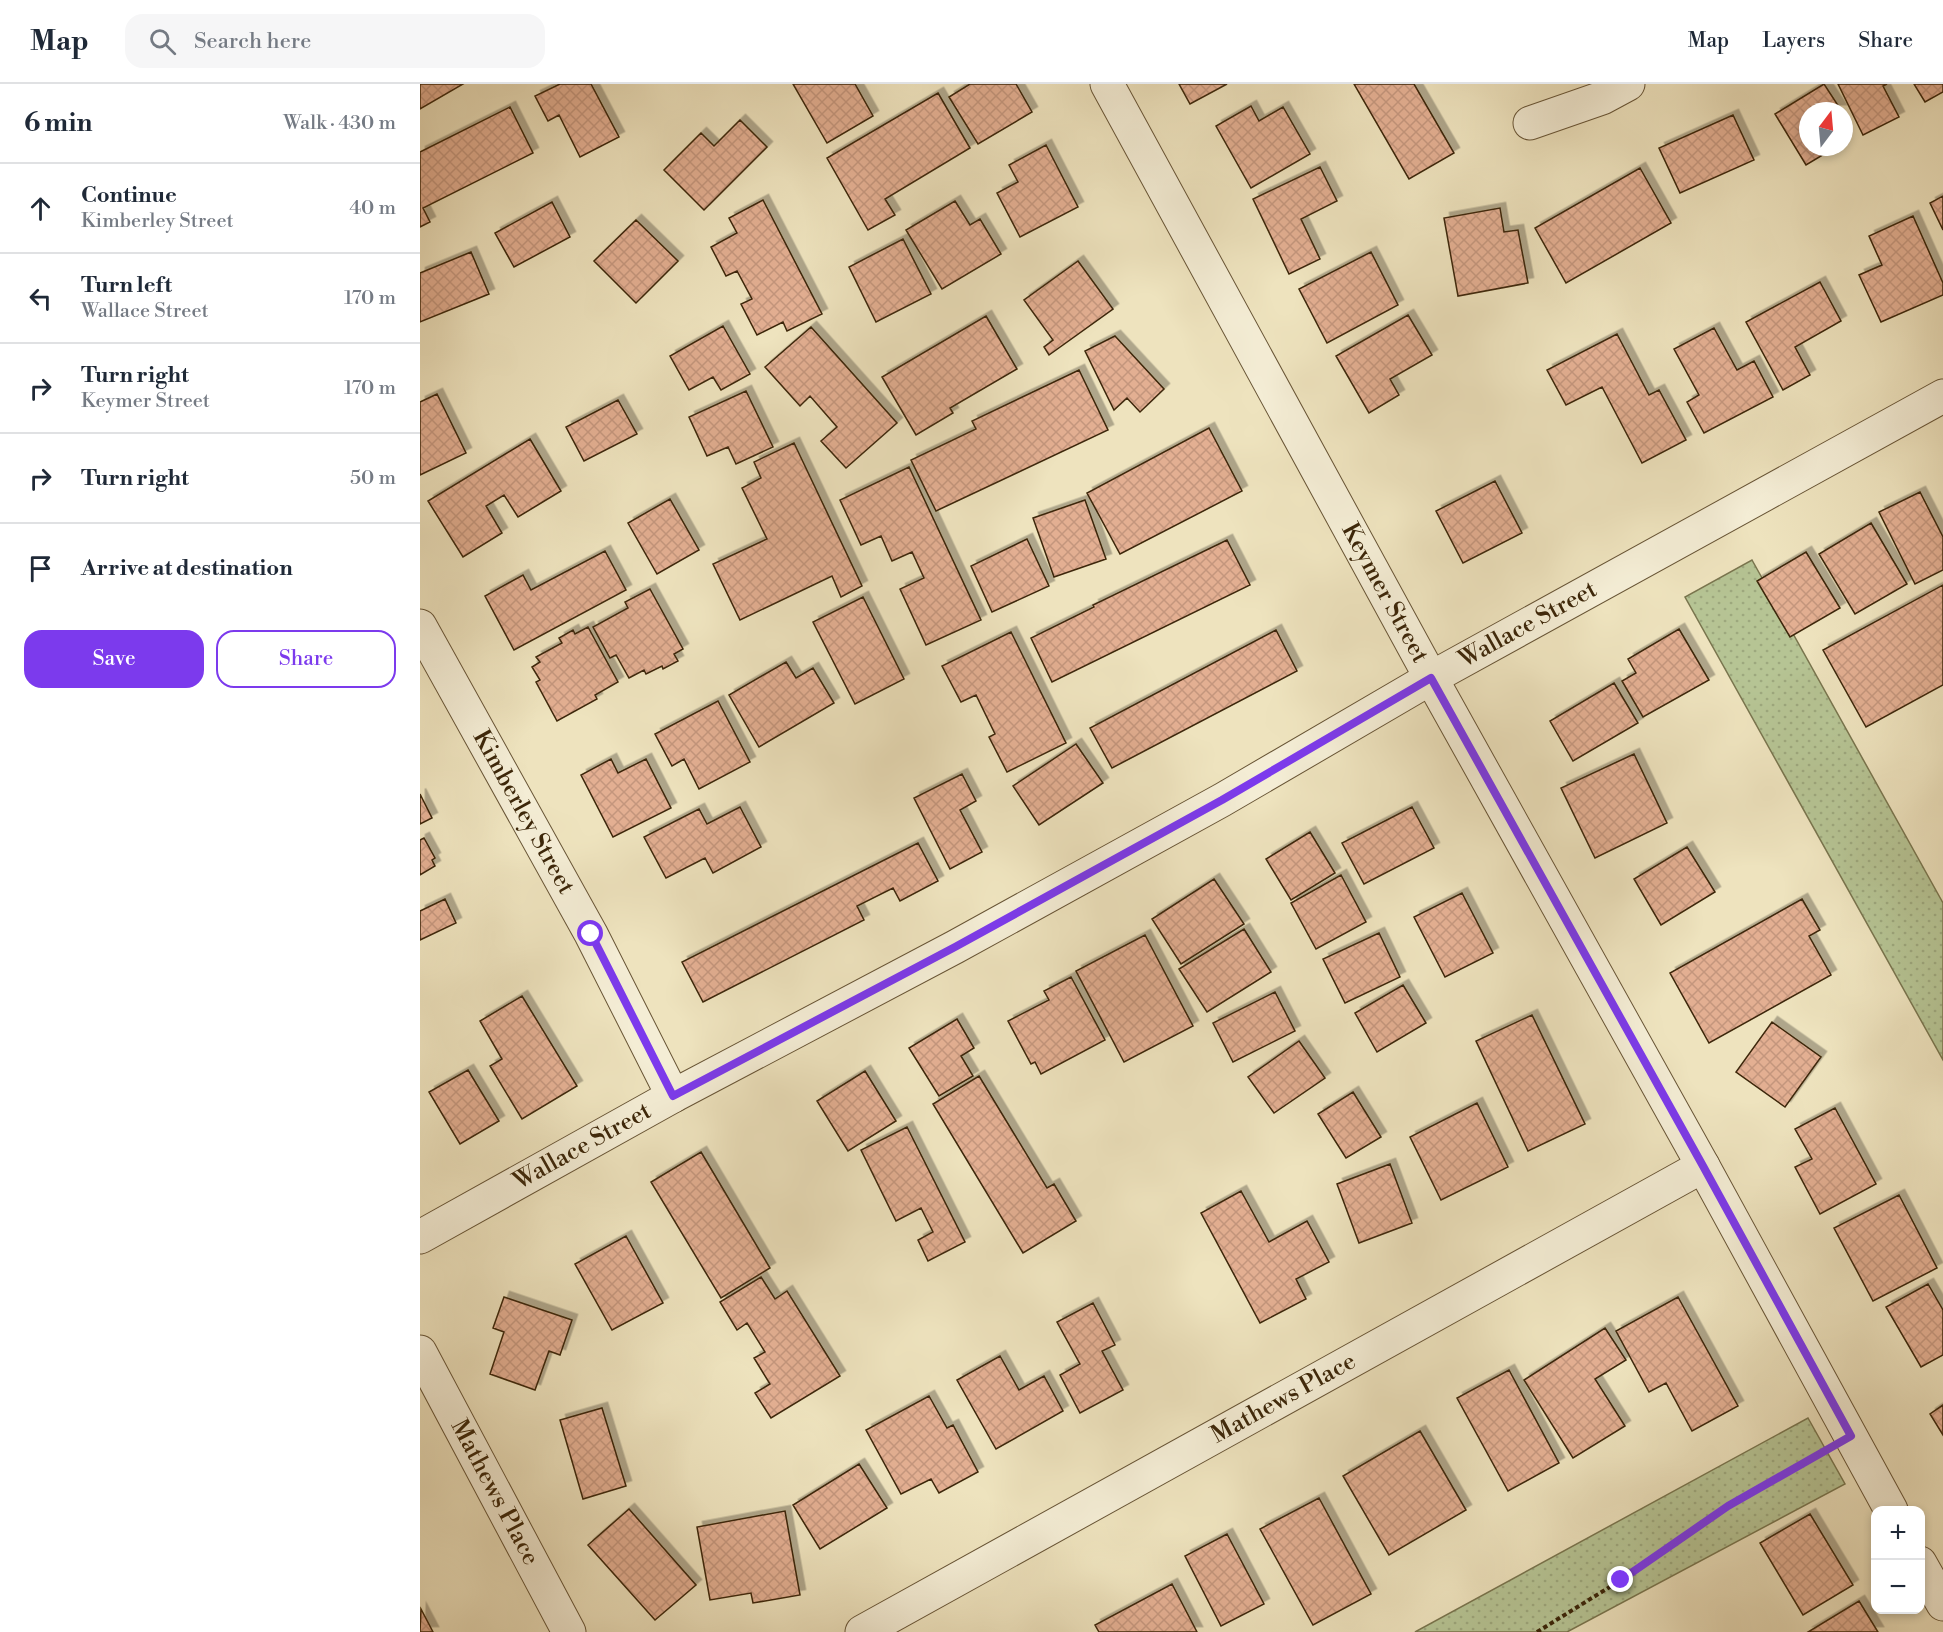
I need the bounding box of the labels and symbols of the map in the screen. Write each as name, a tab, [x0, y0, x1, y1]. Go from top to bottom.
north arrow	[1799, 102, 1853, 156]
street label: Keymer Street	[1334, 518, 1435, 669]
street label: Wallace Street	[1453, 574, 1603, 675]
street label: Kimberley Street	[466, 725, 581, 900]
route start	[577, 920, 603, 946]
street label: Wallace Street	[507, 1096, 657, 1197]
street label: Mathews Place	[1206, 1346, 1361, 1450]
street label: Mathews Place	[444, 1414, 546, 1570]
route end	[1607, 1566, 1633, 1592]

